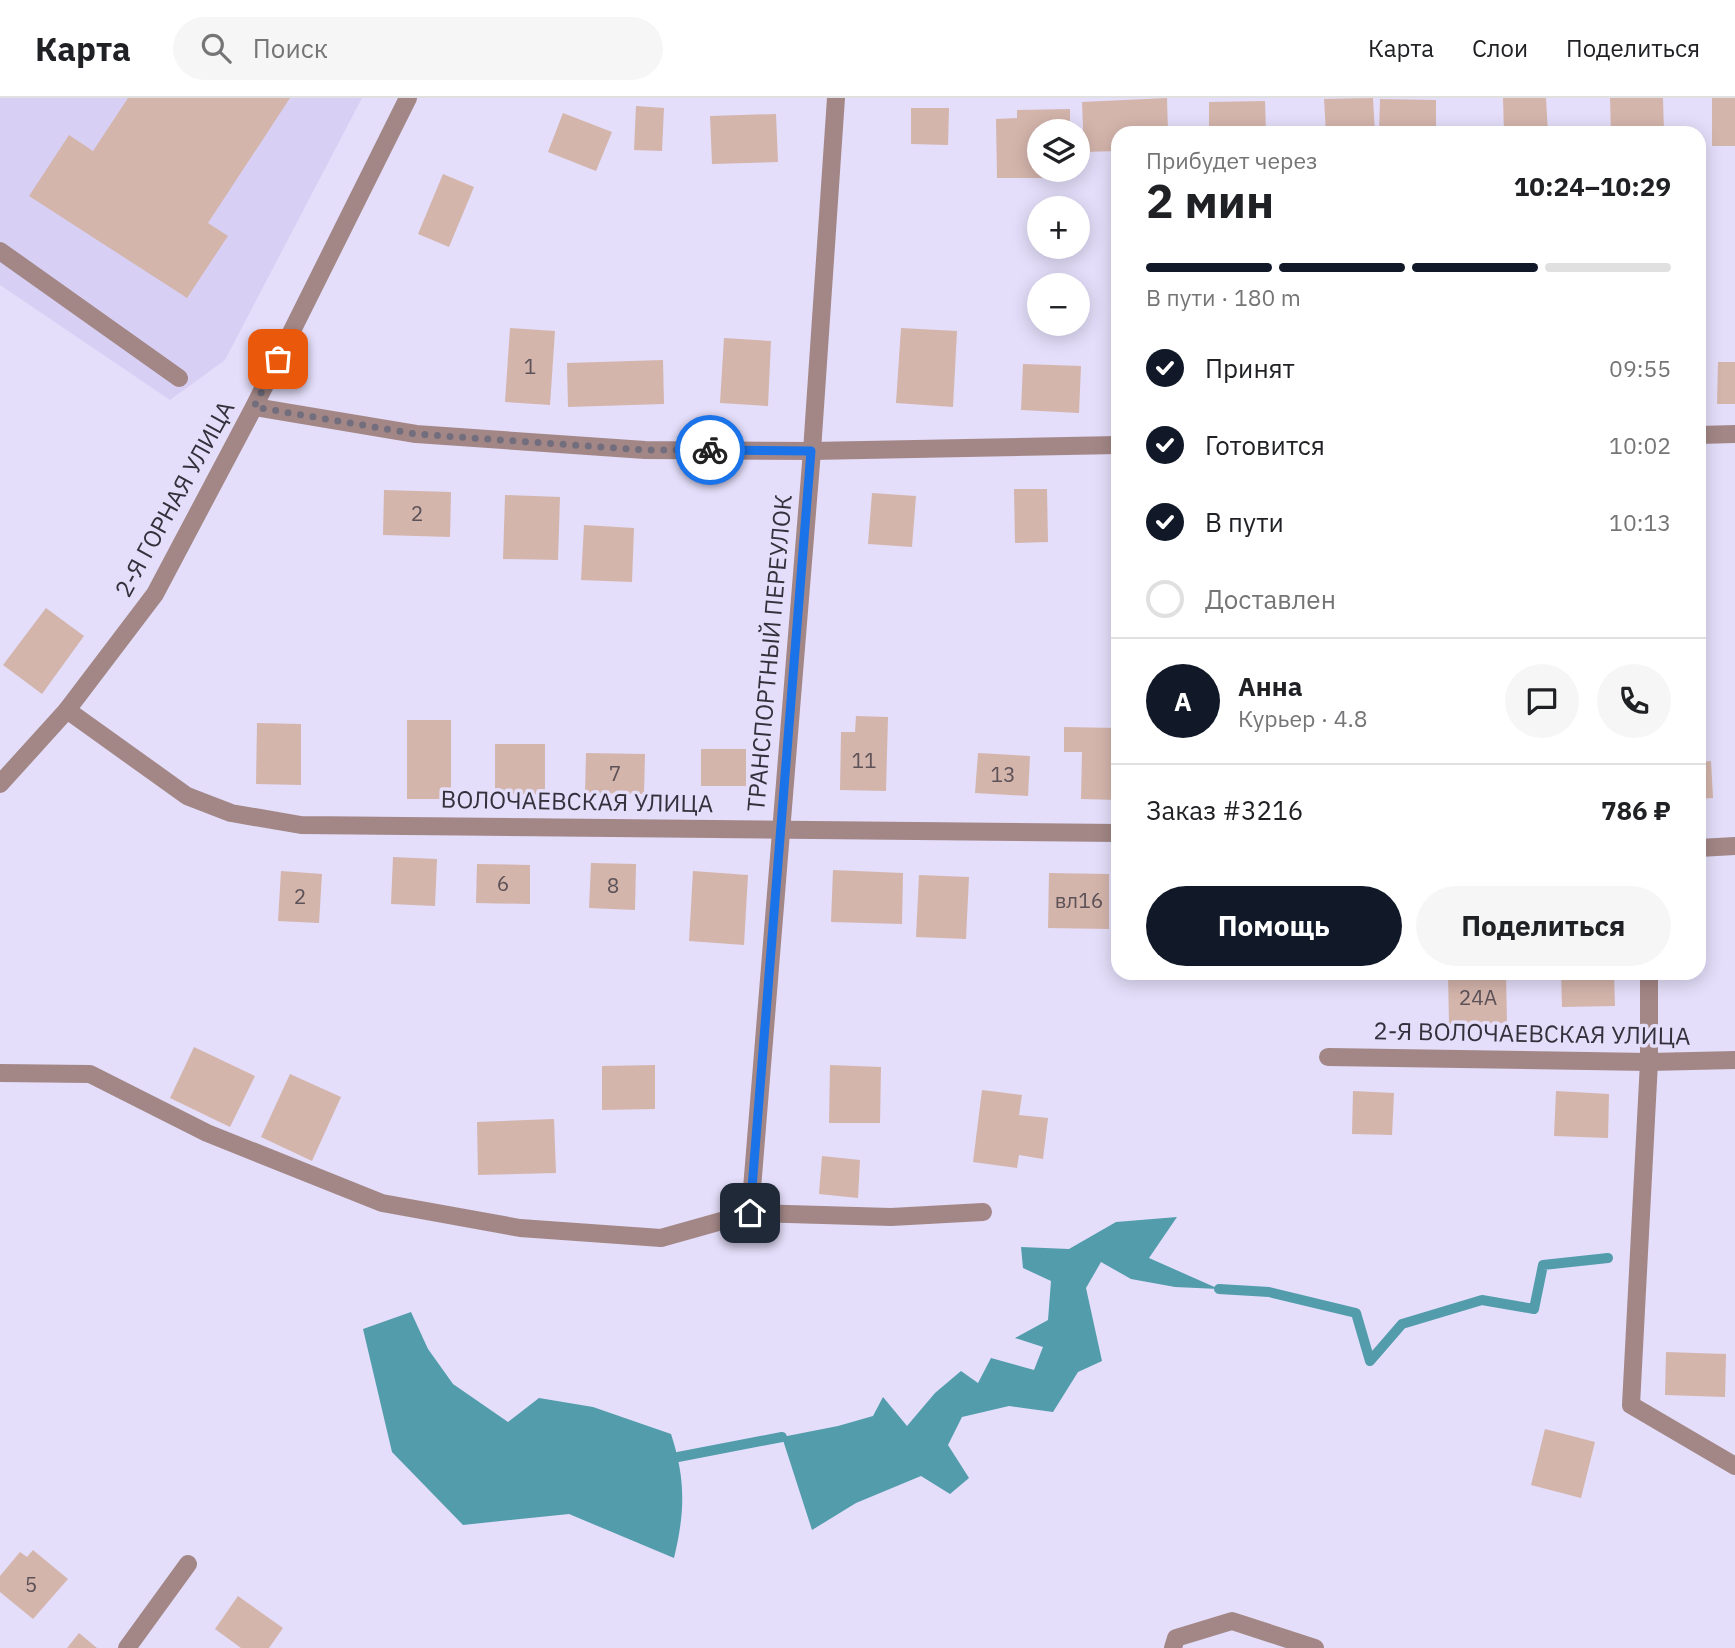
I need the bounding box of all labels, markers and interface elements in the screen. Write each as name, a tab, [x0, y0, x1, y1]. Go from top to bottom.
search box	[173, 17, 663, 80]
text: Карта	[35, 27, 131, 70]
icon: search	[197, 29, 235, 67]
text: Поиск	[253, 31, 328, 65]
text: Карта	[1368, 32, 1434, 64]
text: Слои	[1472, 32, 1528, 64]
text: Поделиться	[1566, 32, 1700, 64]
map controls	[1027, 119, 1090, 336]
button: layers	[1027, 119, 1090, 182]
text: Прибудет через	[1146, 145, 1318, 175]
text: 10:24–10:29	[1514, 169, 1671, 203]
text: 2 мин	[1146, 171, 1274, 231]
button: +	[1027, 196, 1090, 259]
button: −	[1027, 273, 1090, 336]
text: В пути · 180 m	[1146, 282, 1301, 312]
pin	[248, 329, 308, 389]
icon: bag	[259, 340, 297, 378]
icon: check	[1146, 349, 1184, 387]
text: Принят	[1205, 351, 1295, 385]
house number: 1	[524, 352, 536, 380]
text: 09:55	[1609, 353, 1671, 383]
street label: 2-Я ГОРНАЯ УЛИЦА	[107, 395, 241, 602]
courier	[675, 415, 745, 485]
icon: check	[1146, 426, 1184, 464]
text: Готовится	[1205, 428, 1325, 462]
text: 10:02	[1609, 430, 1671, 460]
icon: bike	[691, 431, 729, 469]
street label: ТРАНСПОРТНЫЙ ПЕРЕУЛОК	[739, 493, 799, 813]
house number: 2	[411, 499, 423, 527]
icon: check	[1146, 503, 1184, 541]
text: В пути	[1205, 505, 1284, 539]
text: 10:13	[1609, 507, 1671, 537]
text: Доставлен	[1205, 582, 1336, 616]
button: chat	[1505, 664, 1579, 738]
button: phone	[1597, 664, 1671, 738]
text: Анна	[1238, 669, 1302, 703]
text: А	[1174, 684, 1192, 718]
text: Курьер · 4.8	[1238, 703, 1368, 733]
house number: 11	[851, 746, 877, 774]
house number: 7	[609, 759, 621, 787]
house number: 13	[990, 760, 1016, 788]
street label: ВОЛОЧАЕВСКАЯ УЛИЦА	[440, 783, 714, 819]
text: Заказ #3216	[1146, 793, 1303, 827]
text: 786 ₽	[1601, 793, 1671, 827]
house number: 6	[497, 869, 509, 897]
house number: 8	[607, 871, 619, 899]
house number: 2	[294, 882, 306, 910]
house number: вл16	[1055, 886, 1103, 914]
button: Помощь	[1146, 886, 1402, 966]
button: Поделиться	[1416, 886, 1671, 966]
house number: 24А	[1459, 983, 1497, 1011]
street label: 2-Я ВОЛОЧАЕВСКАЯ УЛИЦА	[1373, 1014, 1691, 1052]
pin	[720, 1183, 780, 1243]
icon: home	[731, 1194, 769, 1232]
house number: 5	[25, 1570, 37, 1598]

